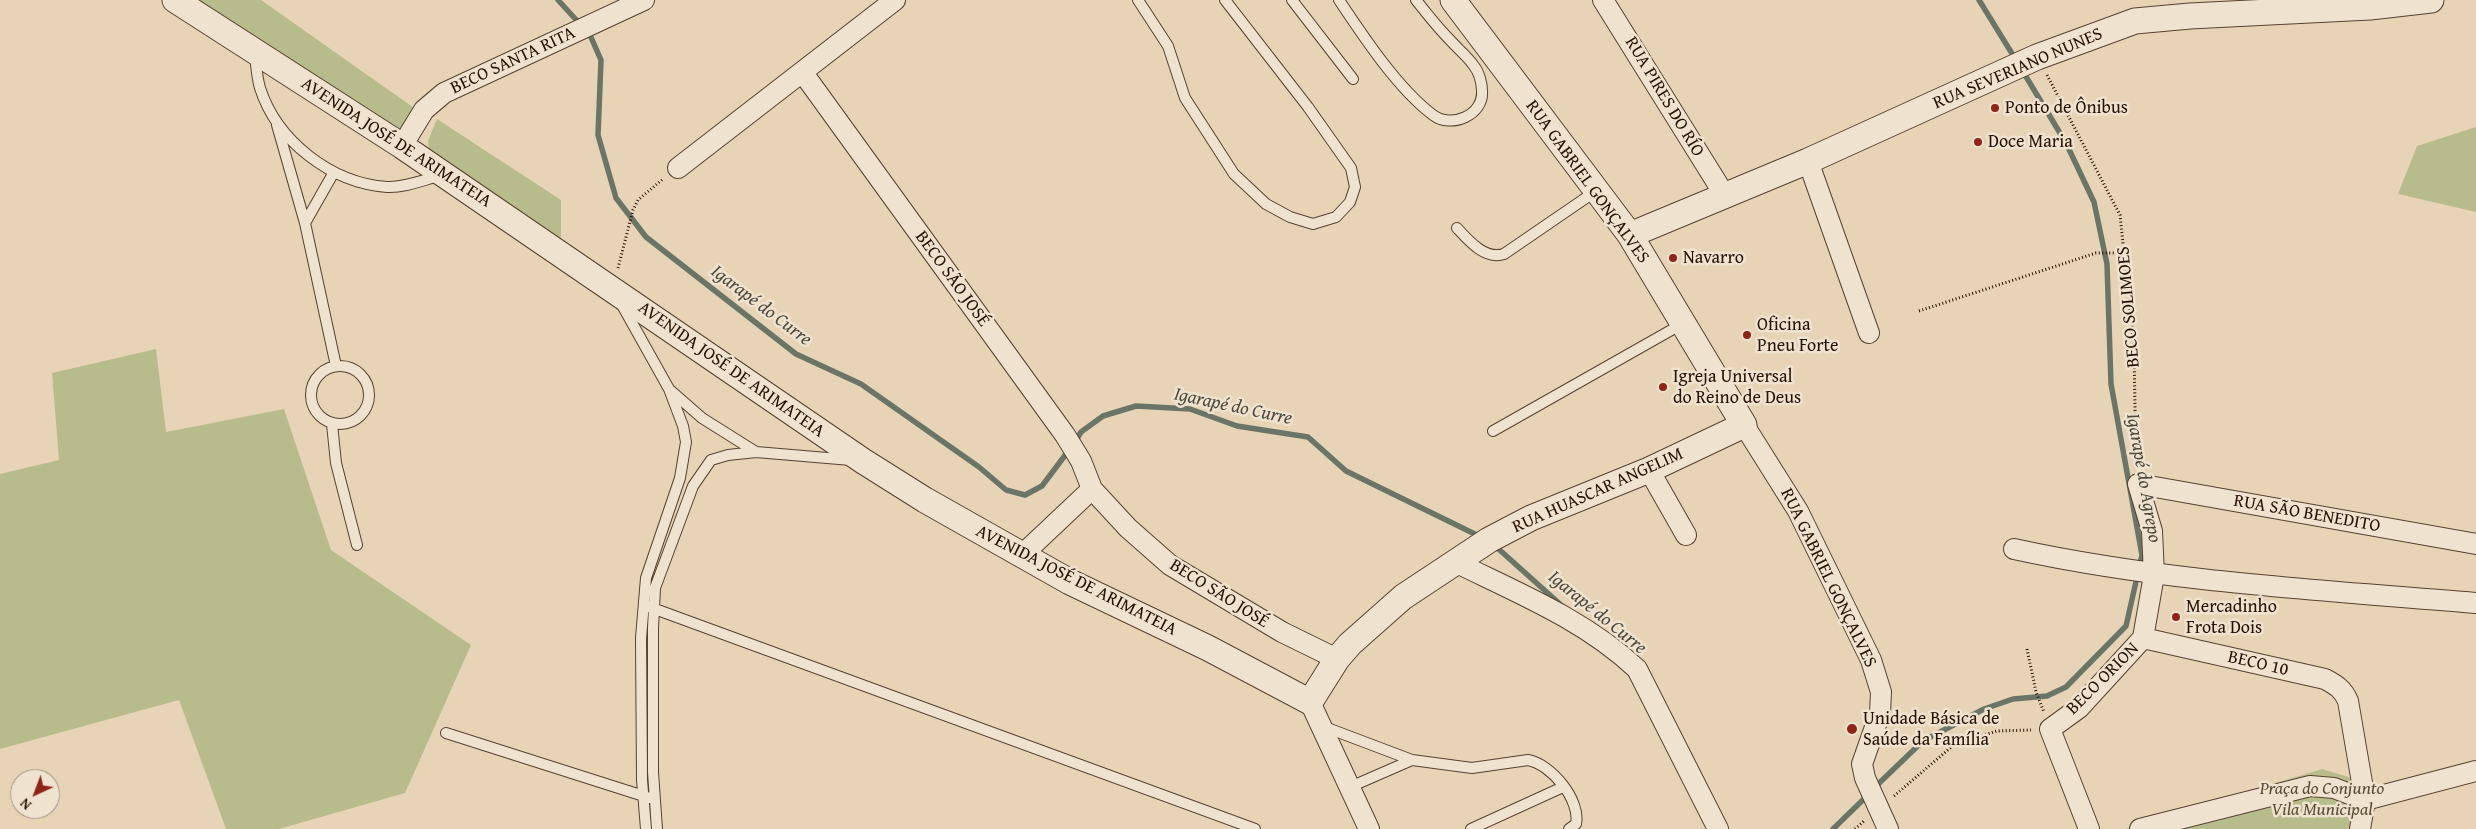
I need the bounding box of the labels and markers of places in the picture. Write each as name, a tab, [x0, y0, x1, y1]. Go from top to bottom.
place label: Ponto de Ônibus	[2005, 97, 2128, 119]
marker: Ponto de Ônibus	[1989, 102, 2001, 114]
place label: Doce Maria	[1988, 131, 2073, 153]
marker: Doce Maria	[1972, 136, 1984, 148]
place label: Navarro	[1683, 247, 1744, 269]
marker: Navarro	[1667, 252, 1679, 264]
place label: Oficina Pneu Forte	[1757, 314, 1838, 356]
marker: Oficina Pneu Forte	[1741, 329, 1753, 341]
place label: Igreja Universal do Reino de Deus	[1673, 366, 1801, 408]
marker: Igreja Universal do Reino de Deus	[1657, 381, 1669, 393]
place label: Mercadinho Frota Dois	[2186, 596, 2277, 638]
marker: Mercadinho Frota Dois	[2170, 611, 2182, 623]
place label: Unidade Básica de Saúde da Família	[1863, 708, 2000, 751]
marker: Unidade Básica de Saúde da Família	[1845, 722, 1859, 736]

